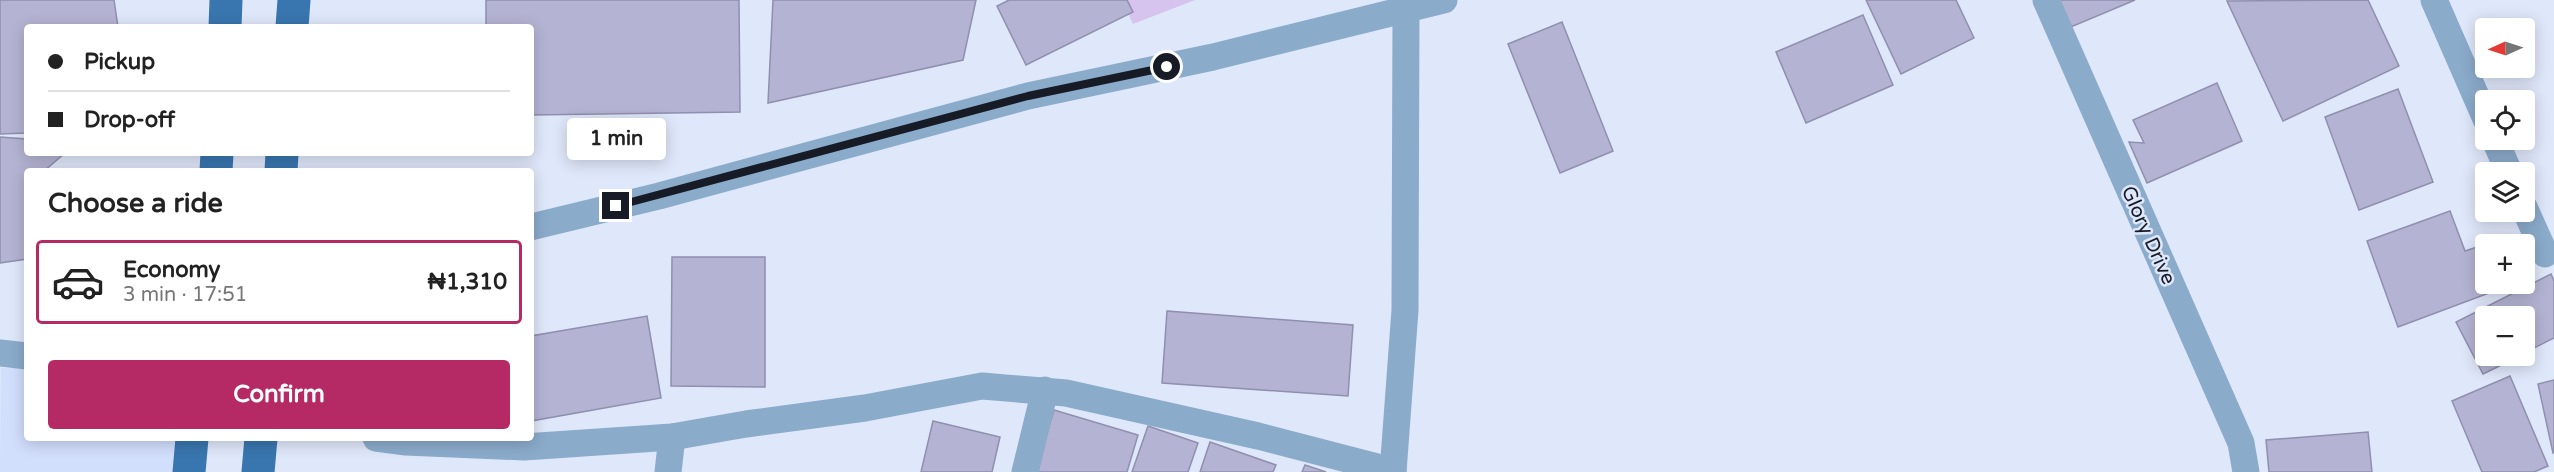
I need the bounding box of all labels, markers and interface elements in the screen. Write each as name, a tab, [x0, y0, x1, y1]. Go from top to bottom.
north arrow	[2475, 18, 2535, 78]
map controls	[2475, 18, 2535, 366]
text: Pickup	[84, 49, 155, 75]
route start	[1153, 53, 1180, 80]
button: locate	[2475, 90, 2535, 150]
text: Drop-off	[84, 107, 175, 133]
callout: 1 min	[566, 119, 666, 161]
text: 1 min	[590, 127, 643, 151]
button: layers	[2475, 162, 2535, 222]
street label: Glory Drive	[2116, 183, 2180, 288]
text: Choose a ride	[48, 187, 223, 220]
route end	[602, 192, 629, 219]
button: +	[2475, 234, 2535, 294]
icon: car	[51, 255, 105, 309]
text: Economy	[123, 257, 220, 283]
text: ₦1,310	[428, 269, 507, 295]
text: 3 min · 17:51	[123, 283, 247, 307]
button: −	[2475, 306, 2535, 366]
button: Confirm	[48, 360, 510, 429]

